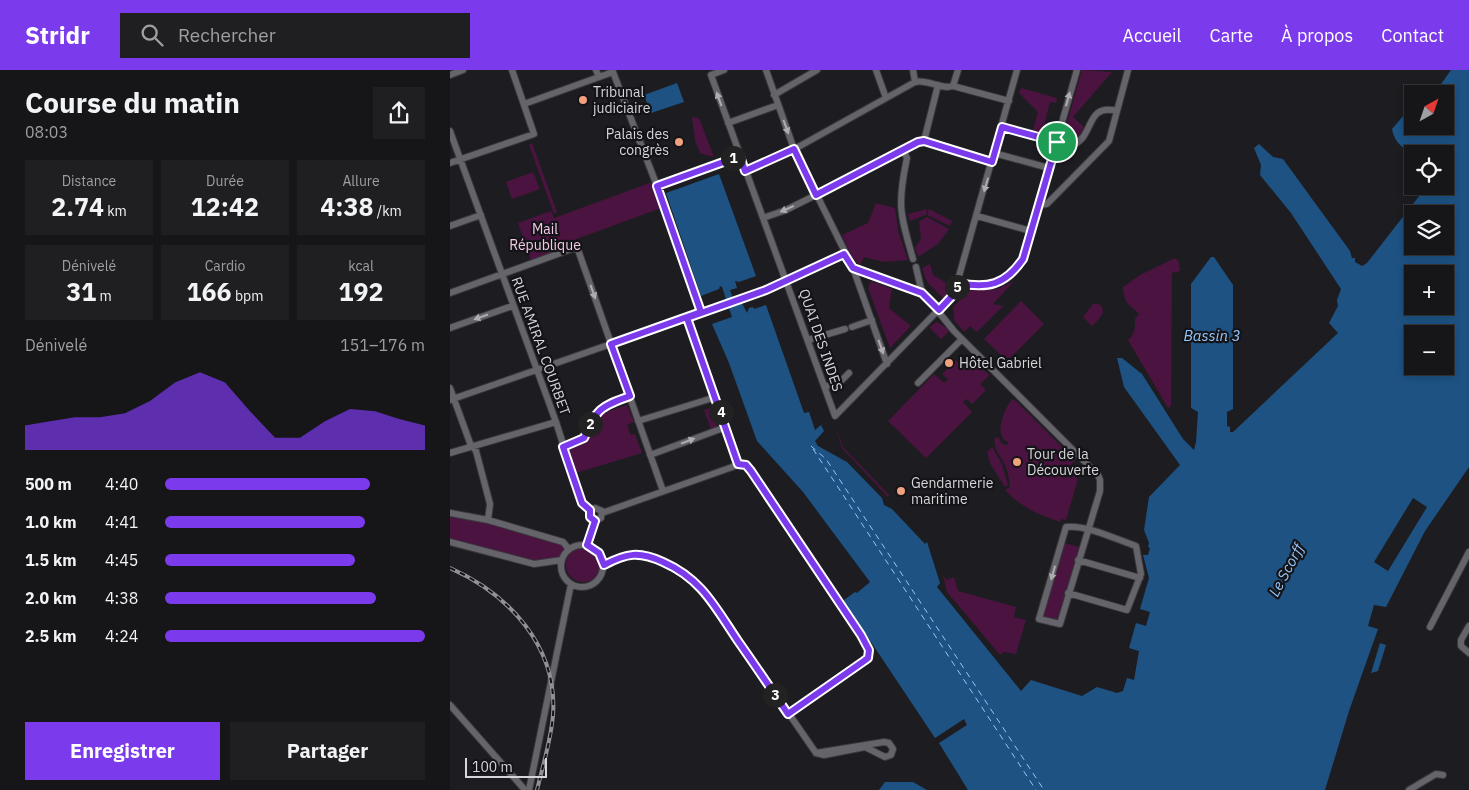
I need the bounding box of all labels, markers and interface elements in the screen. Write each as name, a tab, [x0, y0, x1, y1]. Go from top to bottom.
search box	[120, 13, 470, 58]
text: Stridr	[25, 19, 90, 51]
icon: search	[138, 21, 166, 49]
text: Rechercher	[178, 23, 276, 47]
text: Accueil	[1122, 24, 1181, 47]
text: Carte	[1209, 24, 1253, 47]
text: À propos	[1281, 24, 1353, 47]
text: Contact	[1381, 24, 1444, 47]
place label: Tribunal judiciaire	[593, 83, 651, 117]
text: Course du matin	[25, 84, 240, 121]
north arrow	[1404, 85, 1454, 135]
map controls	[1404, 85, 1454, 375]
button: share	[373, 87, 425, 139]
one-way arrow	[715, 91, 723, 106]
one-way arrow	[1065, 92, 1073, 107]
marker: Tribunal judiciaire	[577, 94, 589, 106]
one-way arrow	[782, 120, 790, 135]
pin	[1036, 121, 1078, 163]
text: 08:03	[25, 122, 68, 142]
place label: Palais des congrès	[606, 125, 669, 159]
icon: arrive	[1043, 128, 1071, 156]
marker: Palais des congrès	[673, 136, 685, 148]
button: locate	[1404, 145, 1454, 195]
pin: 1	[720, 146, 746, 170]
text: 1	[729, 149, 738, 167]
text: Distance	[62, 172, 116, 190]
text: Durée	[206, 172, 244, 190]
text: Allure	[342, 172, 380, 190]
one-way arrow	[981, 177, 989, 192]
text: 2.74	[51, 190, 104, 223]
text: 12:42	[191, 190, 259, 223]
text: 4:38	[320, 190, 373, 223]
text: km	[104, 202, 127, 220]
text: /km	[373, 202, 402, 220]
one-way arrow	[780, 205, 794, 213]
button: layers	[1404, 205, 1454, 255]
park label: Mail République	[509, 220, 581, 254]
text: Dénivelé	[62, 257, 116, 275]
text: Cardio	[205, 257, 245, 275]
text: kcal	[348, 257, 374, 275]
button: +	[1404, 265, 1454, 315]
street label: RUE AMIRAL COURBET	[508, 274, 574, 418]
pin: 5	[944, 274, 970, 300]
text: 31	[66, 275, 96, 308]
text: 166	[187, 275, 232, 308]
text: 192	[338, 275, 384, 308]
text: 5	[953, 278, 962, 296]
one-way arrow	[590, 285, 597, 300]
street label: QUAI DES INDES	[795, 286, 847, 394]
text: m	[96, 287, 112, 305]
text: bpm	[232, 287, 263, 305]
one-way arrow	[473, 313, 488, 321]
button: −	[1404, 325, 1454, 375]
water label: Bassin 3	[1183, 326, 1241, 345]
text: Dénivelé	[25, 335, 87, 355]
text: 151–176 m	[340, 335, 425, 355]
one-way arrow	[877, 340, 885, 355]
place label: Hôtel Gabriel	[959, 354, 1042, 372]
marker: Hôtel Gabriel	[943, 357, 955, 369]
pin: 4	[708, 400, 734, 424]
text: 4	[717, 403, 726, 421]
pin: 2	[578, 412, 602, 436]
text: 2	[586, 415, 595, 433]
one-way arrow	[681, 437, 696, 445]
place label: Tour de la Découverte	[1027, 445, 1099, 479]
marker: Tour de la Découverte	[1011, 456, 1023, 468]
text: 500 m	[25, 474, 72, 494]
text: 4:40	[105, 474, 138, 494]
place label: Gendarmerie maritime	[911, 474, 994, 508]
marker: Gendarmerie maritime	[895, 485, 907, 497]
text: 1.0 km	[25, 512, 76, 532]
text: 4:41	[105, 512, 138, 532]
water label: Le Scorff	[1264, 539, 1308, 600]
text: 1.5 km	[25, 550, 76, 570]
text: 4:45	[105, 550, 138, 570]
one-way arrow	[1048, 565, 1056, 580]
text: 2.0 km	[25, 588, 76, 608]
text: 4:38	[105, 588, 138, 608]
text: 2.5 km	[25, 626, 76, 646]
text: 4:24	[105, 626, 138, 646]
pin: 3	[762, 682, 788, 708]
text: 3	[771, 686, 780, 704]
button: Enregistrer	[25, 722, 220, 780]
button: Partager	[230, 722, 425, 780]
scale bar	[465, 755, 548, 778]
text: 100 m	[472, 758, 513, 776]

